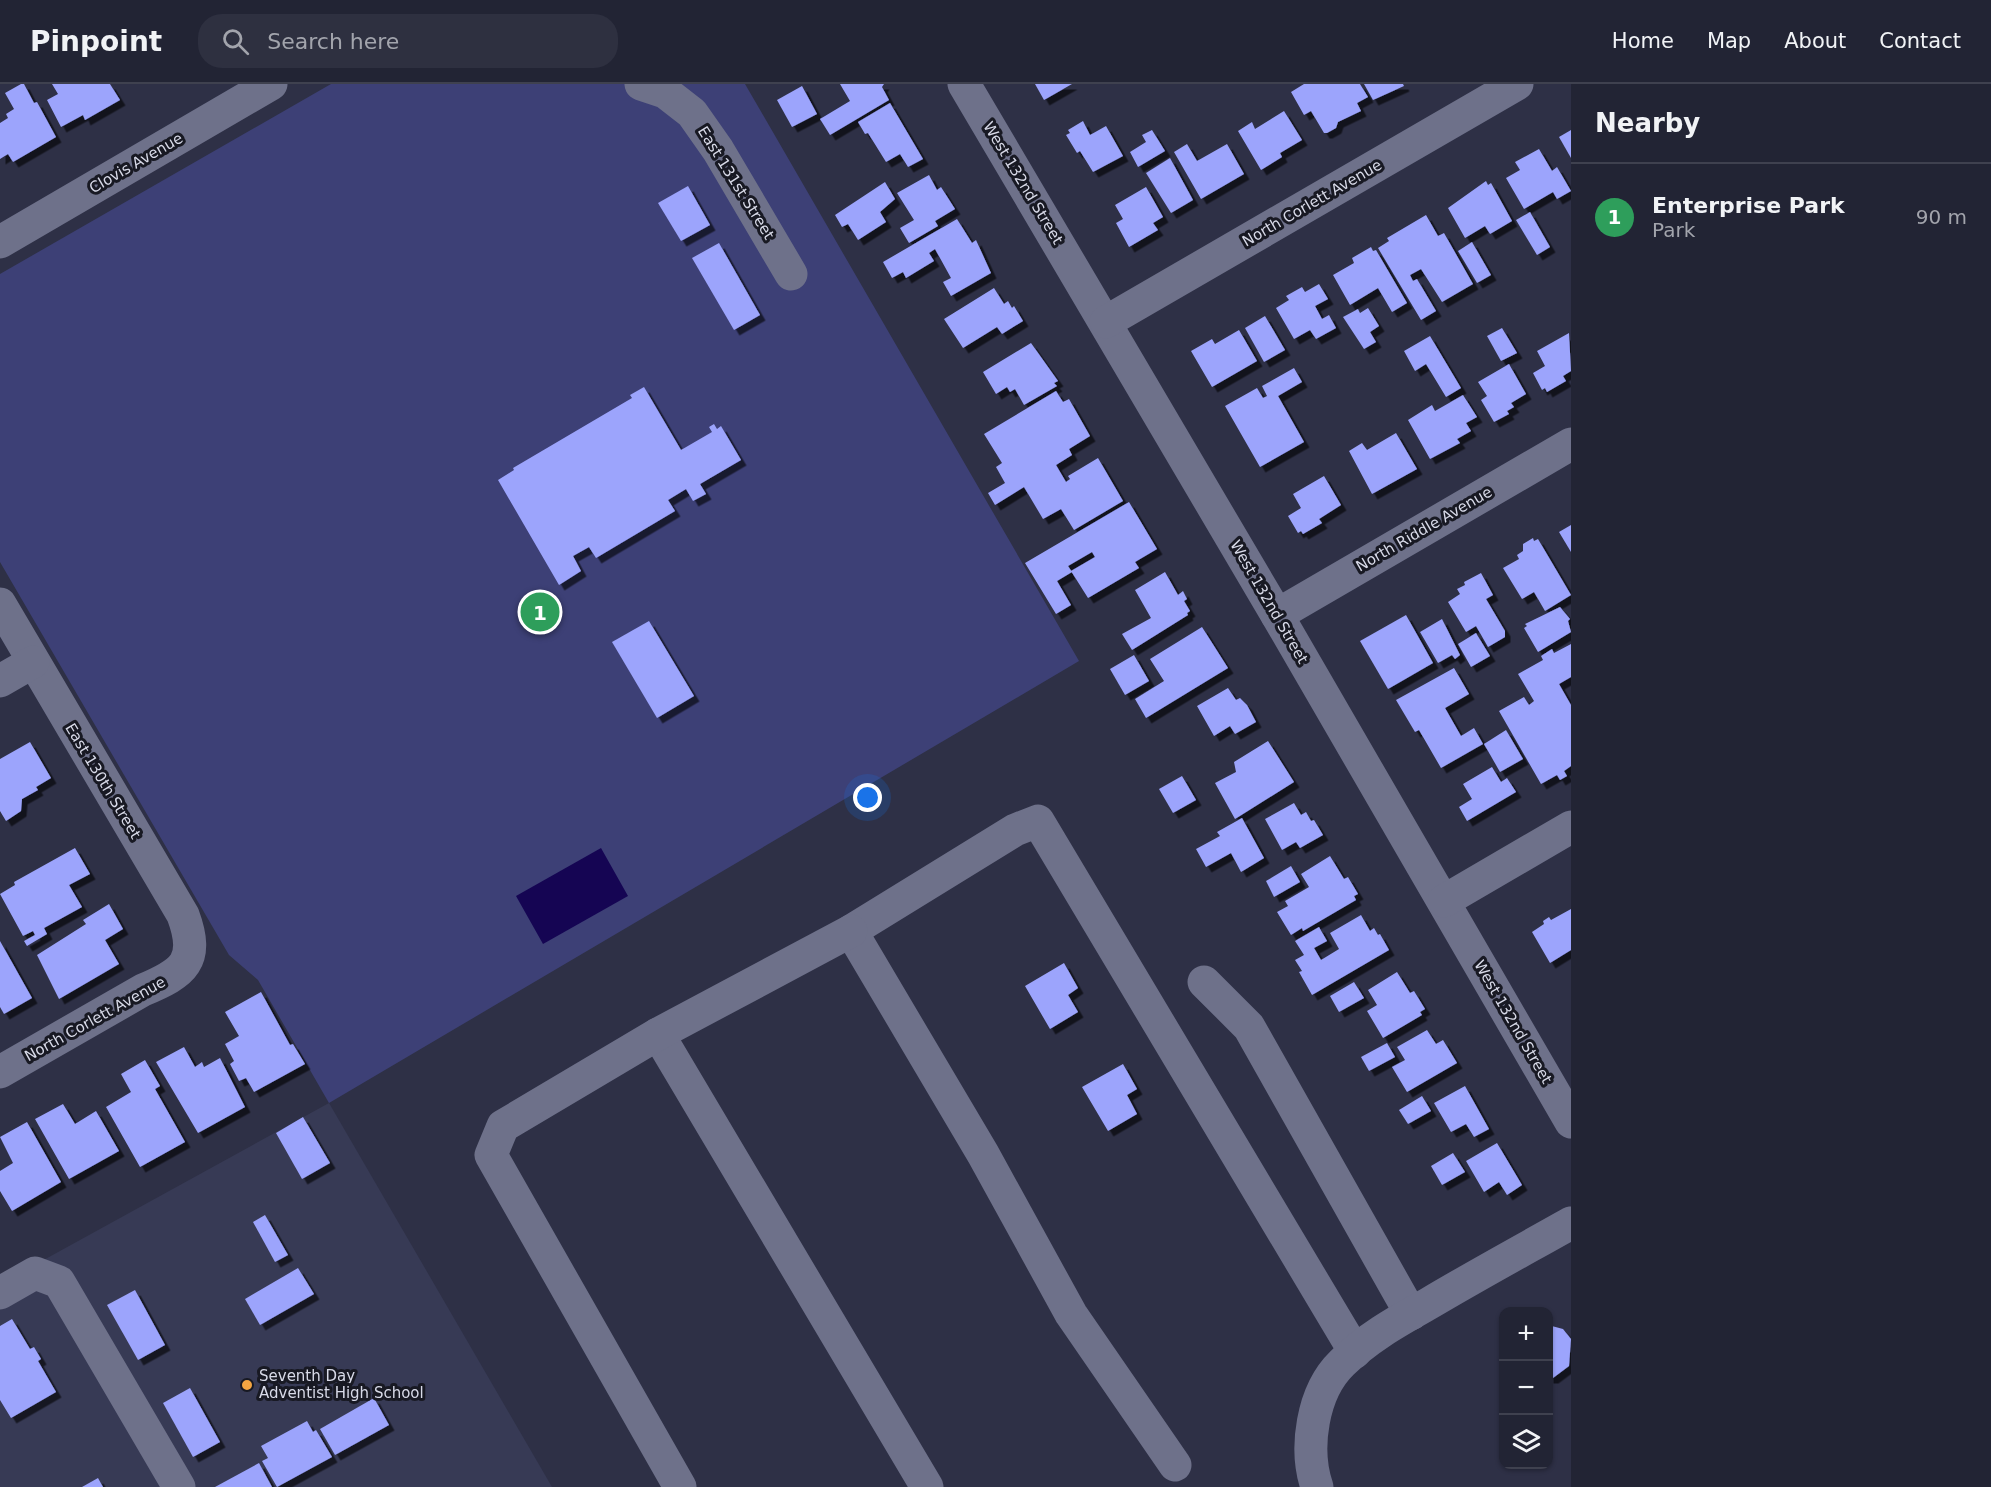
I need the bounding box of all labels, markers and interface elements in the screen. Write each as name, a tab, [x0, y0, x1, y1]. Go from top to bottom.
search box	[198, 14, 618, 68]
text: Pinpoint	[30, 25, 162, 58]
icon: search	[219, 25, 252, 58]
text: Search here	[267, 29, 399, 54]
text: Home	[1612, 29, 1674, 53]
text: Map	[1707, 29, 1751, 53]
text: About	[1784, 29, 1846, 53]
text: Contact	[1879, 29, 1961, 53]
text: Nearby	[1595, 108, 1700, 138]
street label: West 132nd Street	[979, 119, 1067, 248]
street label: East 131st Street	[694, 123, 778, 243]
street label: Clovis Avenue	[86, 129, 186, 197]
street label: North Corlett Avenue	[1239, 156, 1385, 250]
text: Enterprise Park	[1652, 193, 1845, 218]
text: 1	[1608, 205, 1621, 229]
text: 90 m	[1916, 205, 1967, 229]
text: Park	[1652, 218, 1695, 242]
street label: North Riddle Avenue	[1353, 483, 1495, 575]
street label: West 132nd Street	[1226, 537, 1312, 667]
pin: 1	[520, 590, 560, 634]
street label: East 130th Street	[61, 720, 145, 842]
your location	[853, 783, 882, 812]
street label: West 132nd Street	[1470, 957, 1556, 1087]
street label: North Corlett Avenue	[21, 973, 169, 1065]
map controls	[1499, 1307, 1553, 1469]
button: +	[1499, 1307, 1553, 1361]
button: −	[1499, 1361, 1553, 1415]
place label: Seventh Day Adventist High School	[259, 1367, 424, 1402]
marker: Seventh Day Adventist High School	[240, 1378, 254, 1392]
button: layers	[1499, 1415, 1553, 1469]

